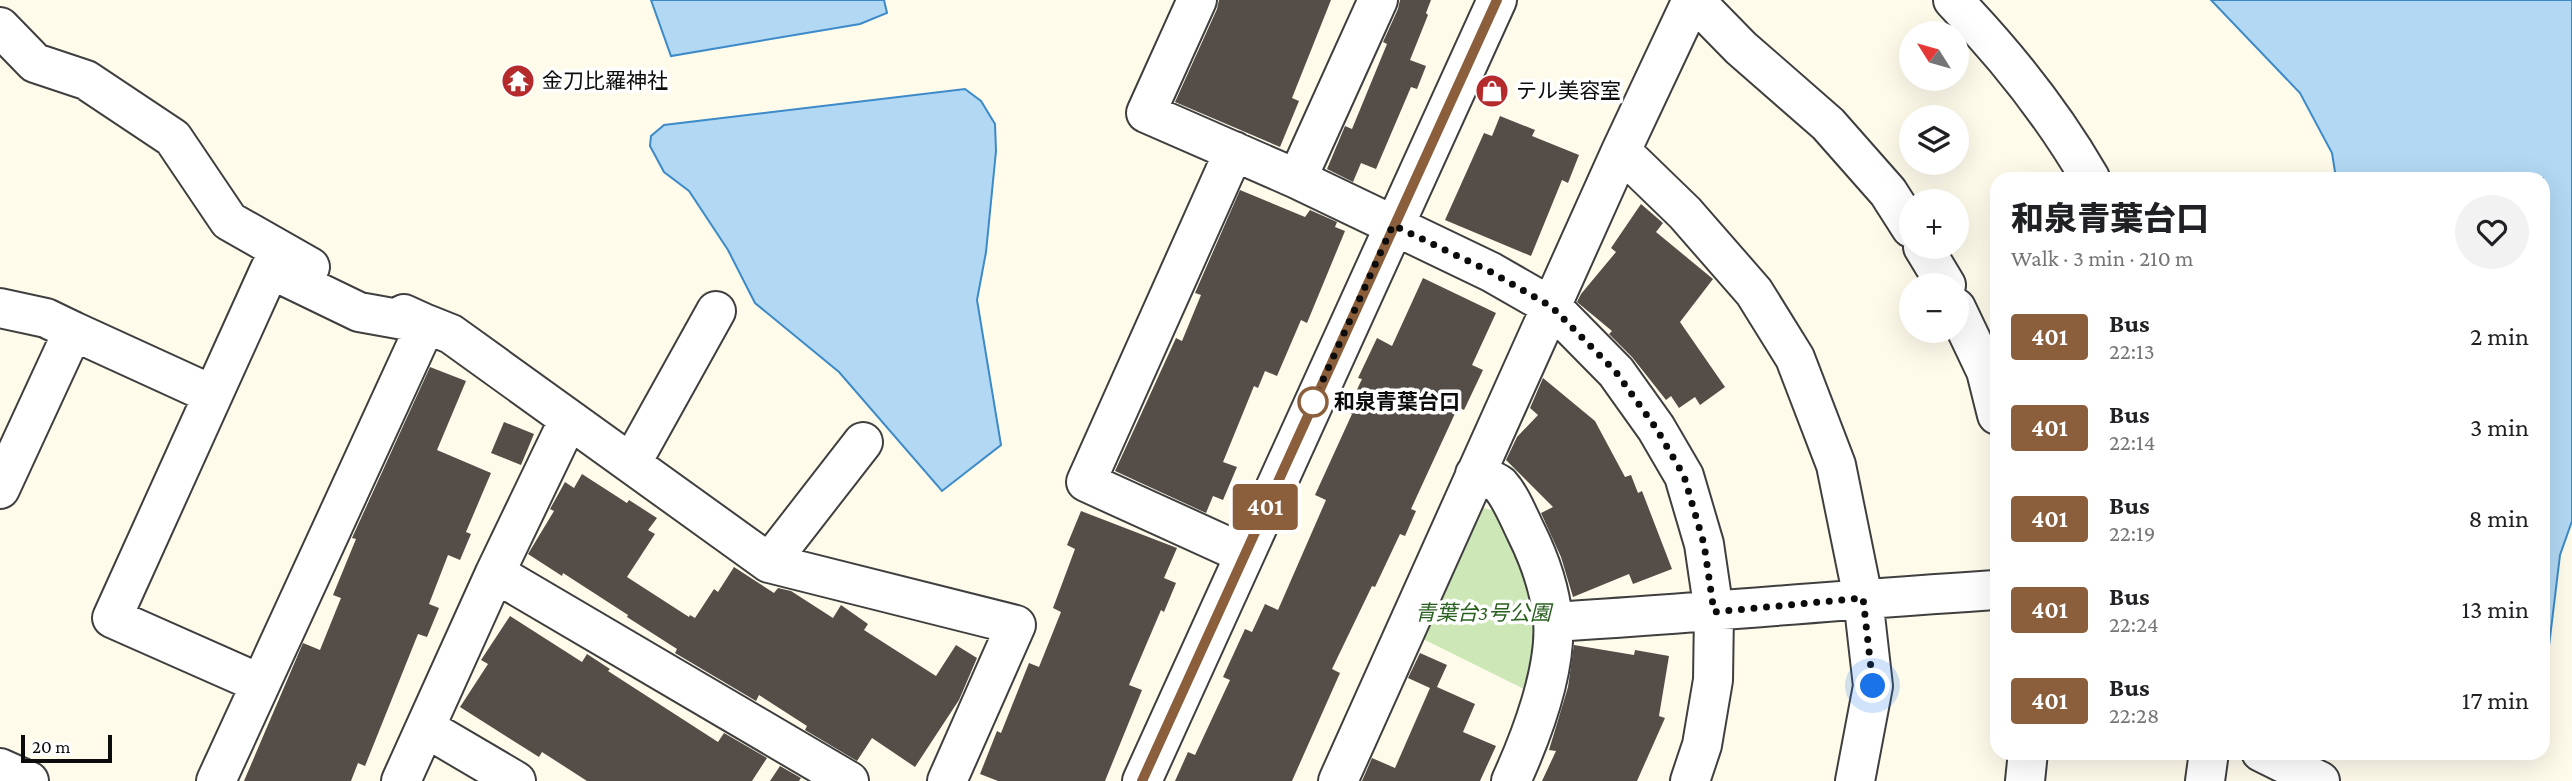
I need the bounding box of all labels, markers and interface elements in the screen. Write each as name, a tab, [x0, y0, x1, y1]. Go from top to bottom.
north arrow	[1899, 21, 1969, 91]
map controls	[1899, 21, 1969, 343]
temple icon: 金刀比羅神社	[499, 62, 537, 100]
place label: 金刀比羅神社	[542, 69, 668, 93]
shop icon: テル美容室	[1473, 72, 1511, 110]
place label: テル美容室	[1516, 79, 1621, 103]
button: layers	[1899, 105, 1969, 175]
button: +	[1899, 189, 1969, 259]
button: heart	[2455, 195, 2529, 269]
text: 和泉青葉台口	[2011, 200, 2209, 237]
text: Walk · 3 min · 210 m	[2011, 245, 2194, 271]
button: −	[1899, 273, 1969, 343]
text: Bus	[2109, 309, 2150, 338]
text: 2 min	[2470, 322, 2529, 351]
text: 401	[2031, 323, 2068, 350]
text: 22:13	[2109, 338, 2155, 364]
marker: 和泉青葉台口	[1298, 387, 1328, 417]
place label: 和泉青葉台口	[1334, 390, 1460, 414]
text: Bus	[2109, 400, 2150, 429]
text: 3 min	[2470, 413, 2529, 442]
text: 401	[2031, 414, 2068, 441]
text: 22:14	[2109, 429, 2155, 455]
line badge: 401	[1225, 484, 1305, 530]
text: Bus	[2109, 491, 2150, 520]
text: 401	[1247, 493, 1283, 520]
text: 8 min	[2468, 504, 2529, 533]
text: 401	[2031, 505, 2068, 532]
text: 22:19	[2109, 520, 2155, 546]
text: Bus	[2109, 582, 2150, 611]
text: 13 min	[2461, 595, 2529, 624]
text: 401	[2031, 596, 2068, 623]
park label: 青葉台3号公園	[1415, 601, 1554, 625]
text: 22:24	[2109, 611, 2159, 637]
your location	[1855, 668, 1890, 703]
text: Bus	[2109, 673, 2150, 702]
text: 17 min	[2462, 686, 2529, 715]
text: 401	[2031, 687, 2068, 714]
text: 22:28	[2109, 702, 2159, 728]
scale bar	[21, 732, 112, 764]
text: 20 m	[32, 736, 71, 757]

